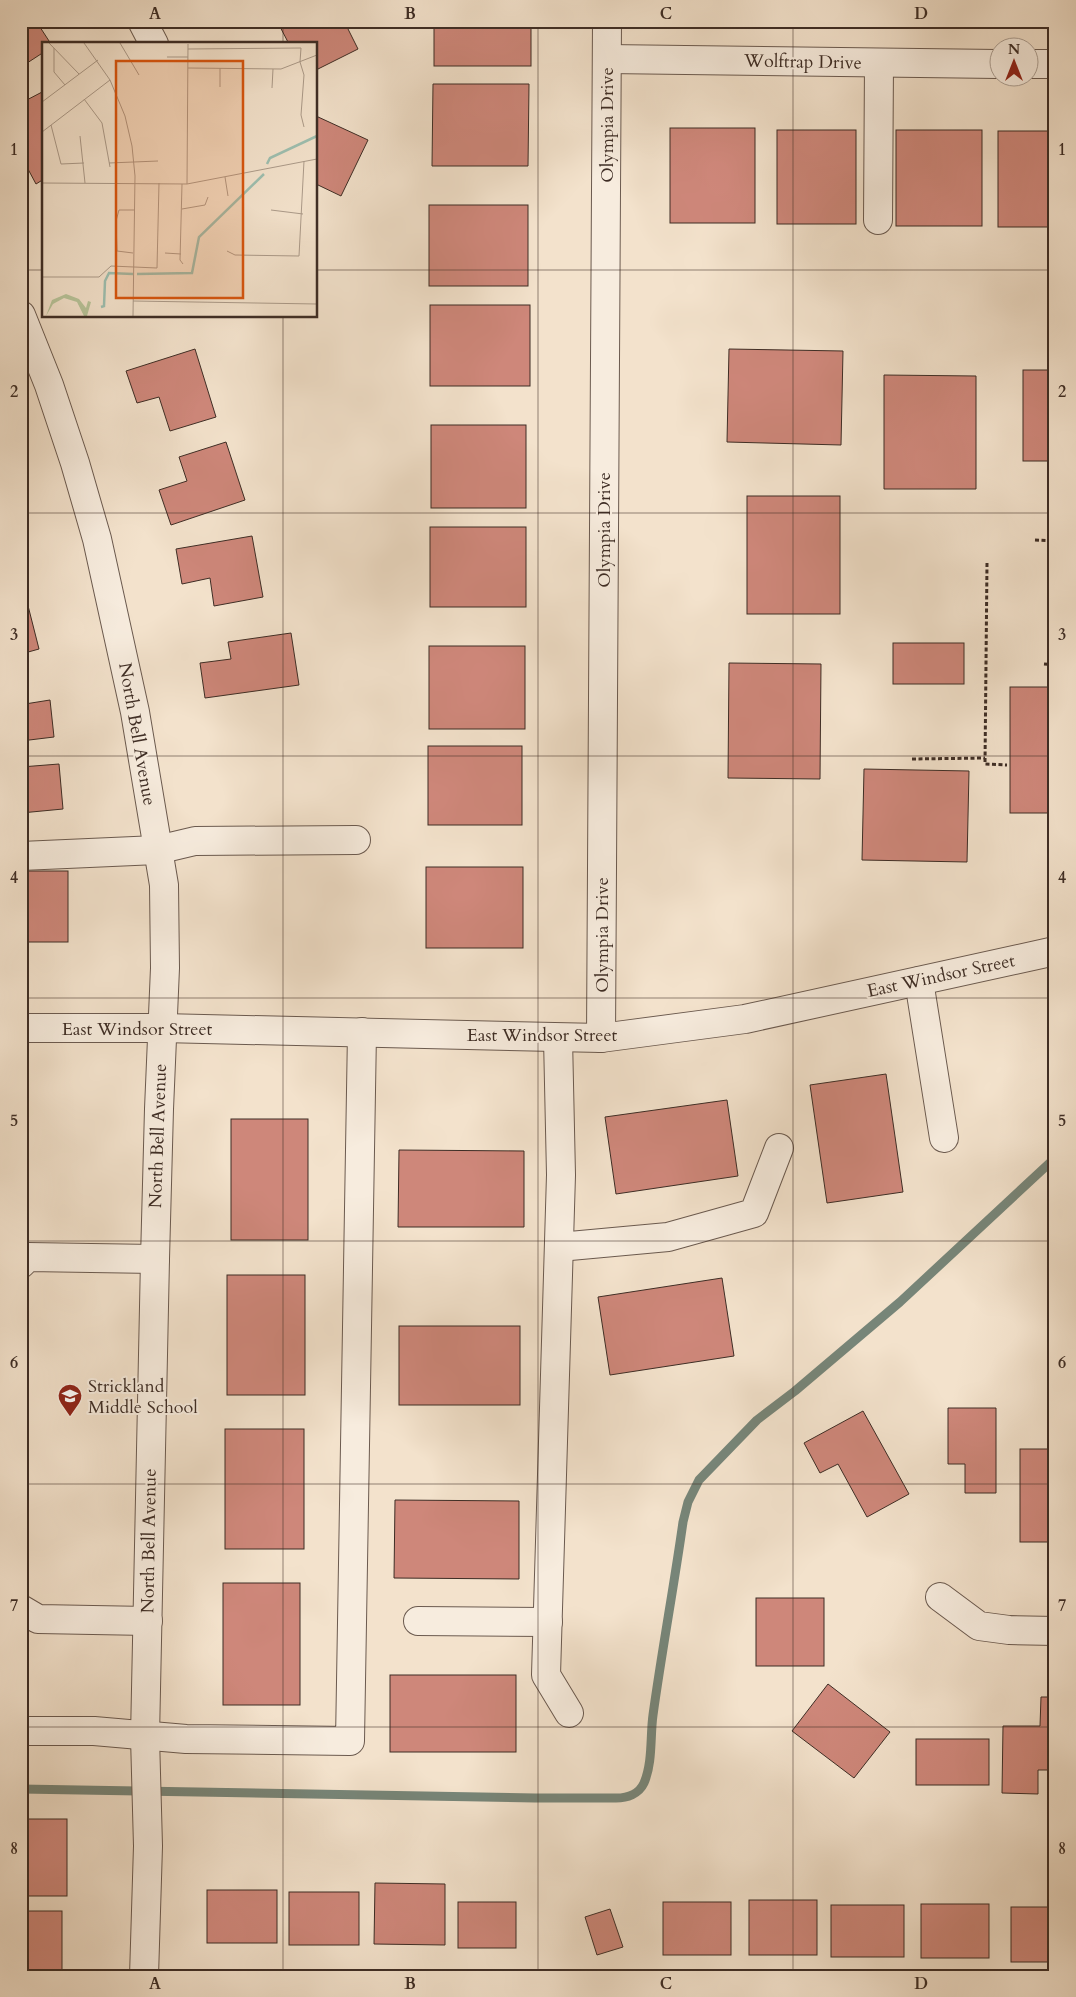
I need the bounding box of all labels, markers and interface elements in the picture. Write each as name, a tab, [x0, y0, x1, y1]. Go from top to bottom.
text: A	[149, 3, 161, 25]
text: B	[404, 3, 416, 25]
text: C	[660, 3, 672, 25]
text: D	[914, 3, 928, 25]
north arrow	[988, 38, 1038, 88]
text: N	[1008, 40, 1020, 59]
inset map	[42, 42, 318, 318]
street label: Wolftrap Drive	[743, 48, 862, 76]
street label: Olympia Drive	[595, 67, 620, 183]
text: 1	[10, 139, 18, 161]
text: 1	[1058, 139, 1066, 161]
text: 2	[10, 381, 18, 403]
text: 2	[1058, 381, 1066, 403]
street label: Olympia Drive	[592, 472, 617, 588]
text: 3	[10, 624, 18, 646]
text: 3	[1058, 624, 1066, 646]
street label: North Bell Avenue	[112, 661, 162, 807]
text: 4	[10, 867, 18, 889]
text: 4	[1058, 867, 1066, 889]
street label: Olympia Drive	[590, 877, 615, 993]
street label: East Windsor Street	[865, 948, 1018, 1004]
street label: East Windsor Street	[62, 1017, 213, 1042]
street label: East Windsor Street	[467, 1023, 618, 1048]
street label: North Bell Avenue	[143, 1063, 173, 1209]
text: 5	[10, 1110, 18, 1132]
text: 5	[1058, 1110, 1066, 1132]
text: 6	[10, 1352, 18, 1374]
text: 6	[1058, 1352, 1066, 1374]
place label: Strickland Middle School	[88, 1374, 198, 1420]
school or university icon: Strickland Middle School	[57, 1383, 83, 1417]
street label: North Bell Avenue	[135, 1468, 163, 1614]
text: 7	[10, 1595, 18, 1617]
text: 7	[1058, 1595, 1066, 1617]
text: 8	[10, 1838, 18, 1860]
text: 8	[1058, 1838, 1066, 1860]
text: A	[149, 1973, 161, 1995]
text: B	[404, 1973, 416, 1995]
text: C	[660, 1973, 672, 1995]
text: D	[914, 1973, 928, 1995]

